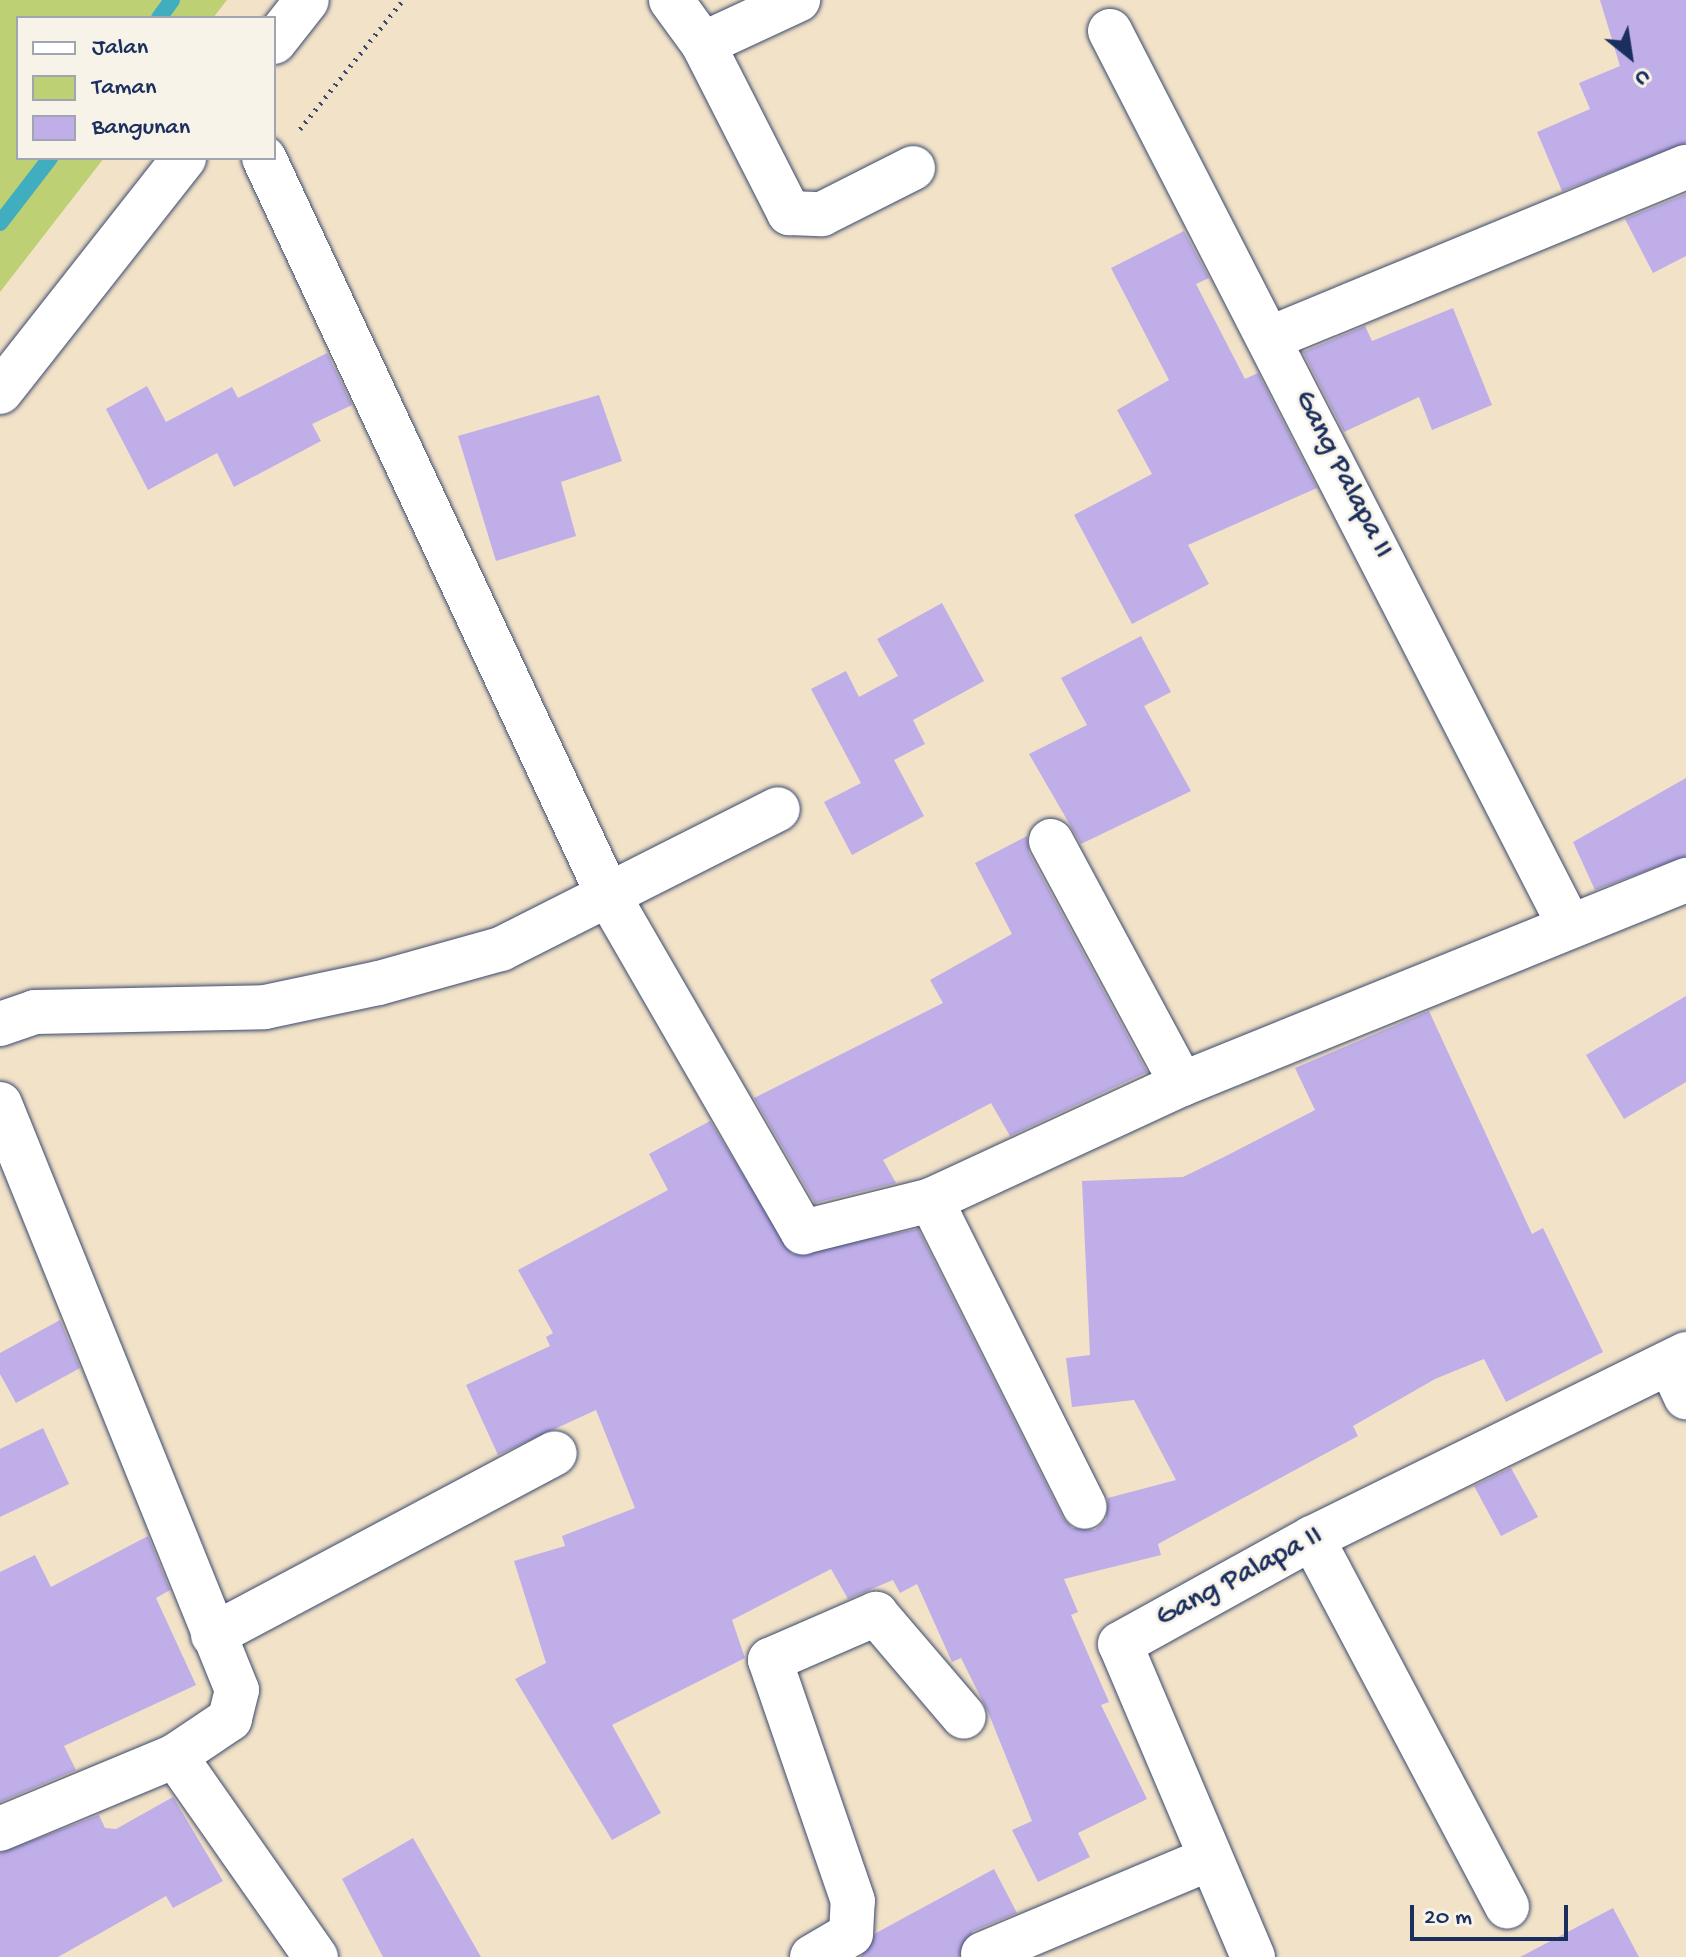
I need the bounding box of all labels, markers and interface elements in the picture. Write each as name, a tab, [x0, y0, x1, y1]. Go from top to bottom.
legend	[16, 16, 276, 160]
north arrow	[1590, 16, 1670, 96]
text: Jalan	[92, 34, 148, 63]
text: U	[1630, 62, 1654, 91]
text: Taman	[92, 74, 156, 103]
text: Bangunan	[92, 114, 190, 143]
street label: Gang Palapa II	[1284, 385, 1400, 565]
street label: Gang Palapa II	[1151, 1519, 1329, 1637]
scale bar	[1414, 1889, 1572, 1939]
text: 20 m	[1424, 1904, 1472, 1933]

